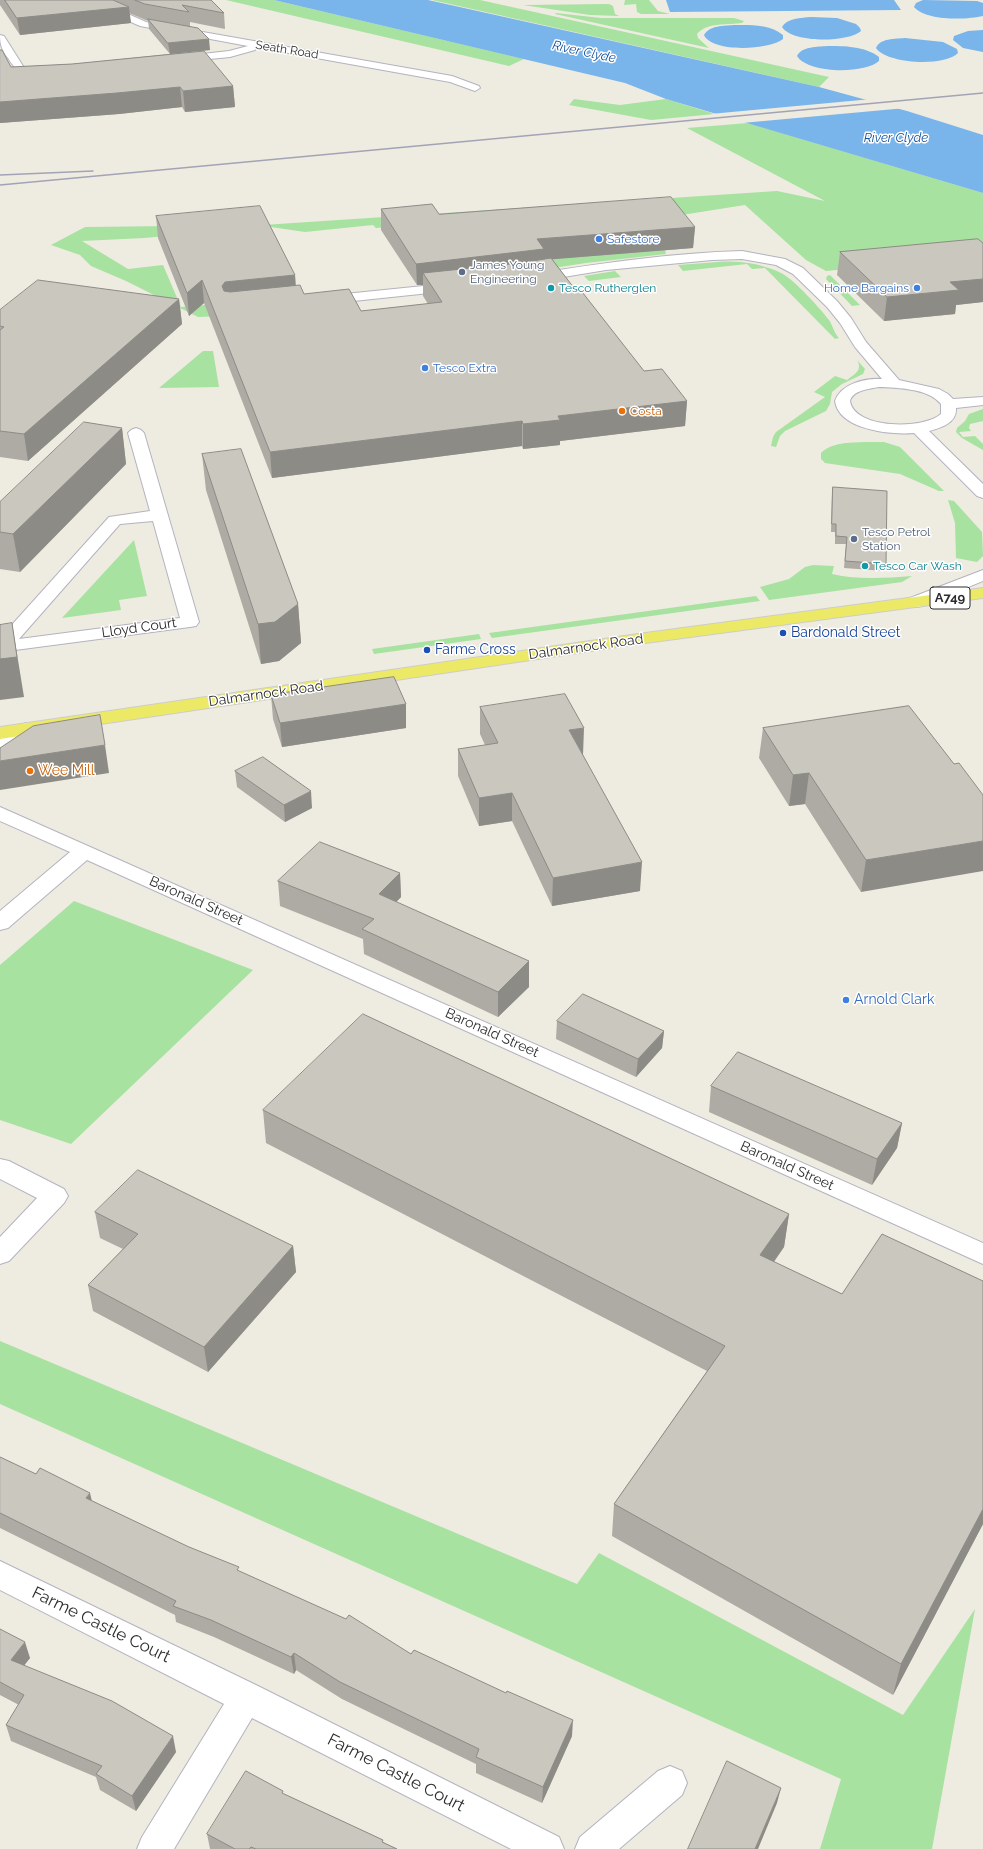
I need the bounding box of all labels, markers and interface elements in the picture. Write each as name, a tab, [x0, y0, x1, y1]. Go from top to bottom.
street label: Seath Road	[254, 38, 320, 62]
water label: River Clyde	[551, 38, 617, 66]
water label: River Clyde	[864, 130, 928, 146]
place label: Safestore	[607, 232, 659, 246]
marker: Safestore	[594, 234, 604, 244]
place label: James Young Engineering	[470, 258, 545, 286]
marker: James Young Engineering	[457, 267, 467, 277]
place label: Tesco Rutherglen	[559, 281, 656, 295]
place label: Home Bargains	[824, 281, 909, 295]
marker: Tesco Rutherglen	[546, 283, 556, 293]
marker: Home Bargains	[912, 283, 922, 293]
place label: Tesco Extra	[433, 361, 497, 375]
marker: Tesco Extra	[420, 363, 430, 373]
place label: Costa	[630, 404, 662, 418]
marker: Costa	[617, 406, 627, 416]
place label: Tesco Petrol Station	[862, 525, 930, 553]
marker: Tesco Petrol Station	[849, 534, 859, 544]
place label: Tesco Car Wash	[873, 559, 962, 573]
marker: Tesco Car Wash	[860, 561, 870, 571]
road number: A749	[930, 587, 970, 609]
street label: Lloyd Court	[100, 614, 178, 642]
place label: Bardonald Street	[791, 625, 900, 641]
marker: Bardonald Street	[778, 628, 788, 638]
street label: Dalmarnock Road	[528, 631, 644, 663]
place label: Farme Cross	[435, 642, 516, 658]
marker: Farme Cross	[422, 645, 432, 655]
street label: Dalmarnock Road	[208, 678, 324, 710]
place label: Wee Mill	[38, 763, 95, 779]
marker: Wee Mill	[25, 766, 35, 776]
street label: Baronald Street	[147, 873, 245, 929]
place label: Arnold Clark	[854, 992, 934, 1008]
marker: Arnold Clark	[841, 995, 851, 1005]
street label: Baronald Street	[443, 1005, 541, 1061]
street label: Baronald Street	[738, 1138, 836, 1194]
street label: Farme Castle Court	[28, 1583, 174, 1667]
street label: Farme Castle Court	[324, 1730, 468, 1816]

